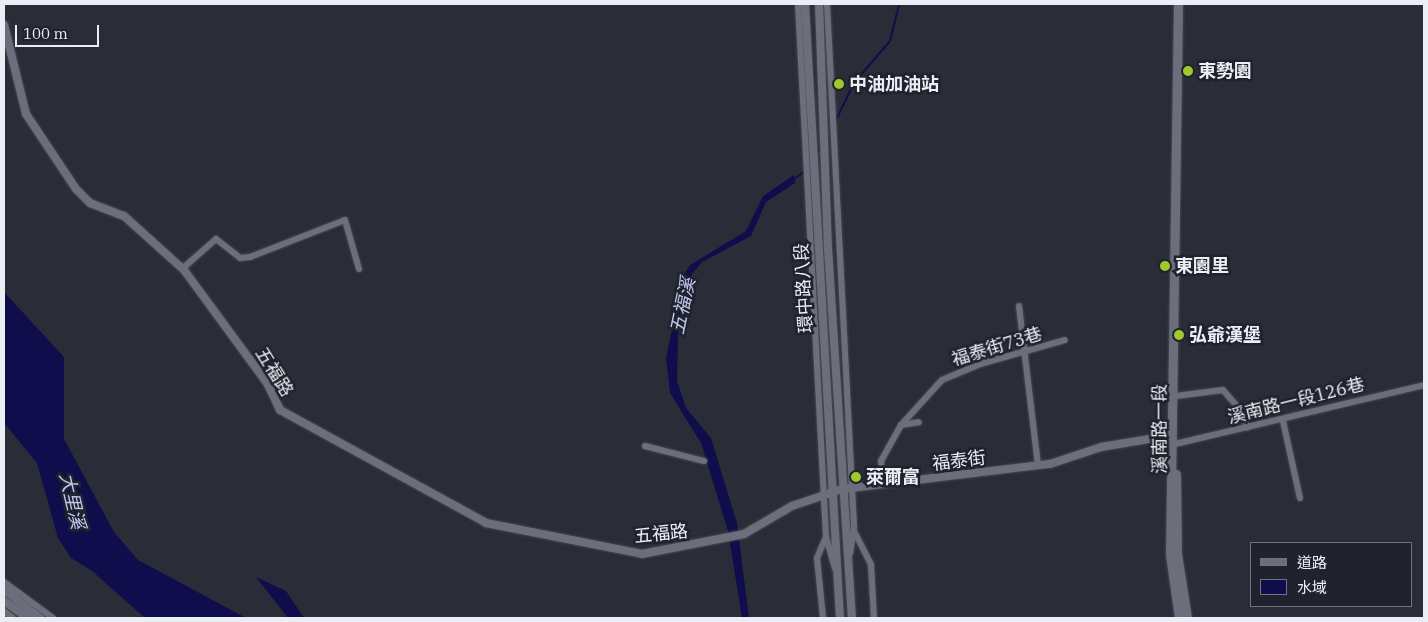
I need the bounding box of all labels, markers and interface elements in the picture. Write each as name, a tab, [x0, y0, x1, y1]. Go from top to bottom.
scale bar	[18, 15, 101, 47]
text: 100 m	[23, 24, 68, 43]
place label: 東勢園	[1198, 60, 1252, 82]
marker: 東勢園	[1182, 65, 1194, 77]
place label: 中油加油站	[849, 73, 939, 95]
marker: 中油加油站	[833, 78, 845, 90]
street label: 環中路八段	[791, 242, 817, 334]
place label: 東園里	[1175, 255, 1229, 277]
marker: 東園里	[1159, 260, 1171, 272]
water label: 五福溪	[666, 276, 700, 336]
street label: 福泰街73巷	[949, 323, 1045, 371]
place label: 弘爺漢堡	[1189, 324, 1261, 346]
marker: 弘爺漢堡	[1173, 329, 1185, 341]
street label: 五福路	[251, 343, 297, 401]
street label: 溪南路一段126巷	[1225, 374, 1367, 428]
street label: 溪南路一段	[1149, 384, 1171, 474]
street label: 福泰街	[931, 447, 987, 475]
place label: 萊爾富	[866, 466, 920, 488]
water label: 大里溪	[54, 471, 90, 531]
marker: 萊爾富	[850, 471, 862, 483]
street label: 五福路	[633, 520, 689, 548]
legend	[1250, 542, 1413, 607]
text: 道路	[1297, 553, 1327, 572]
text: 水域	[1297, 578, 1327, 597]

